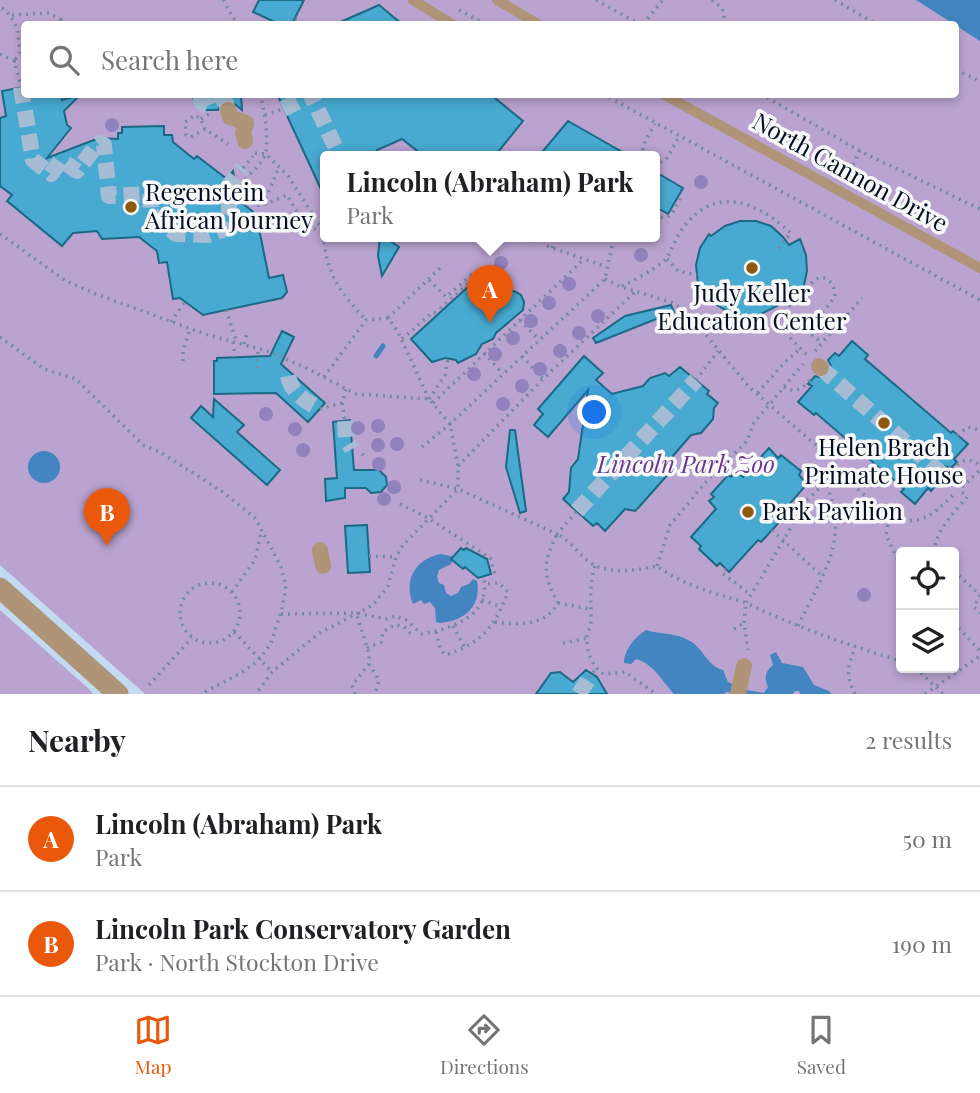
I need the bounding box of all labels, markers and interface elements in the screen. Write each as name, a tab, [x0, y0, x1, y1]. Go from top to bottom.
search box	[21, 21, 959, 98]
icon: search	[45, 41, 83, 79]
text: Search here	[101, 42, 238, 77]
street label: North Cannon Drive	[748, 104, 954, 238]
popup	[320, 151, 660, 242]
text: Lincoln (Abraham) Park	[347, 164, 633, 199]
place label: Regenstein African Journey	[144, 175, 313, 235]
marker: Regenstein African Journey	[123, 199, 139, 215]
text: Park	[347, 199, 394, 230]
marker: Judy Keller Education Center	[744, 260, 760, 276]
pin: A	[467, 265, 513, 323]
place label: Judy Keller Education Center	[657, 276, 847, 336]
your location	[577, 395, 611, 429]
marker: Helen Brach Primate House	[876, 415, 892, 431]
place label: Helen Brach Primate House	[804, 430, 964, 490]
park label: Lincoln Park Zoo	[596, 447, 775, 479]
pin: B	[84, 488, 130, 546]
place label: Park Pavilion	[762, 494, 903, 526]
marker: Park Pavilion	[740, 504, 756, 520]
map controls	[896, 547, 959, 673]
button: locate	[896, 547, 959, 610]
button: layers	[896, 610, 959, 673]
text: Nearby	[28, 720, 126, 760]
text: 2 results	[865, 724, 952, 755]
text: Lincoln (Abraham) Park	[95, 806, 382, 841]
text: A	[43, 823, 59, 854]
text: 50 m	[903, 823, 952, 854]
text: Park	[95, 841, 142, 872]
text: Lincoln Park Conservatory Garden	[95, 911, 511, 946]
text: B	[43, 928, 59, 959]
text: 190 m	[892, 928, 952, 959]
text: Park · North Stockton Drive	[95, 946, 379, 977]
tab: Map	[134, 1011, 172, 1079]
tab: Directions	[440, 1011, 529, 1079]
tab: Saved	[797, 1011, 846, 1079]

